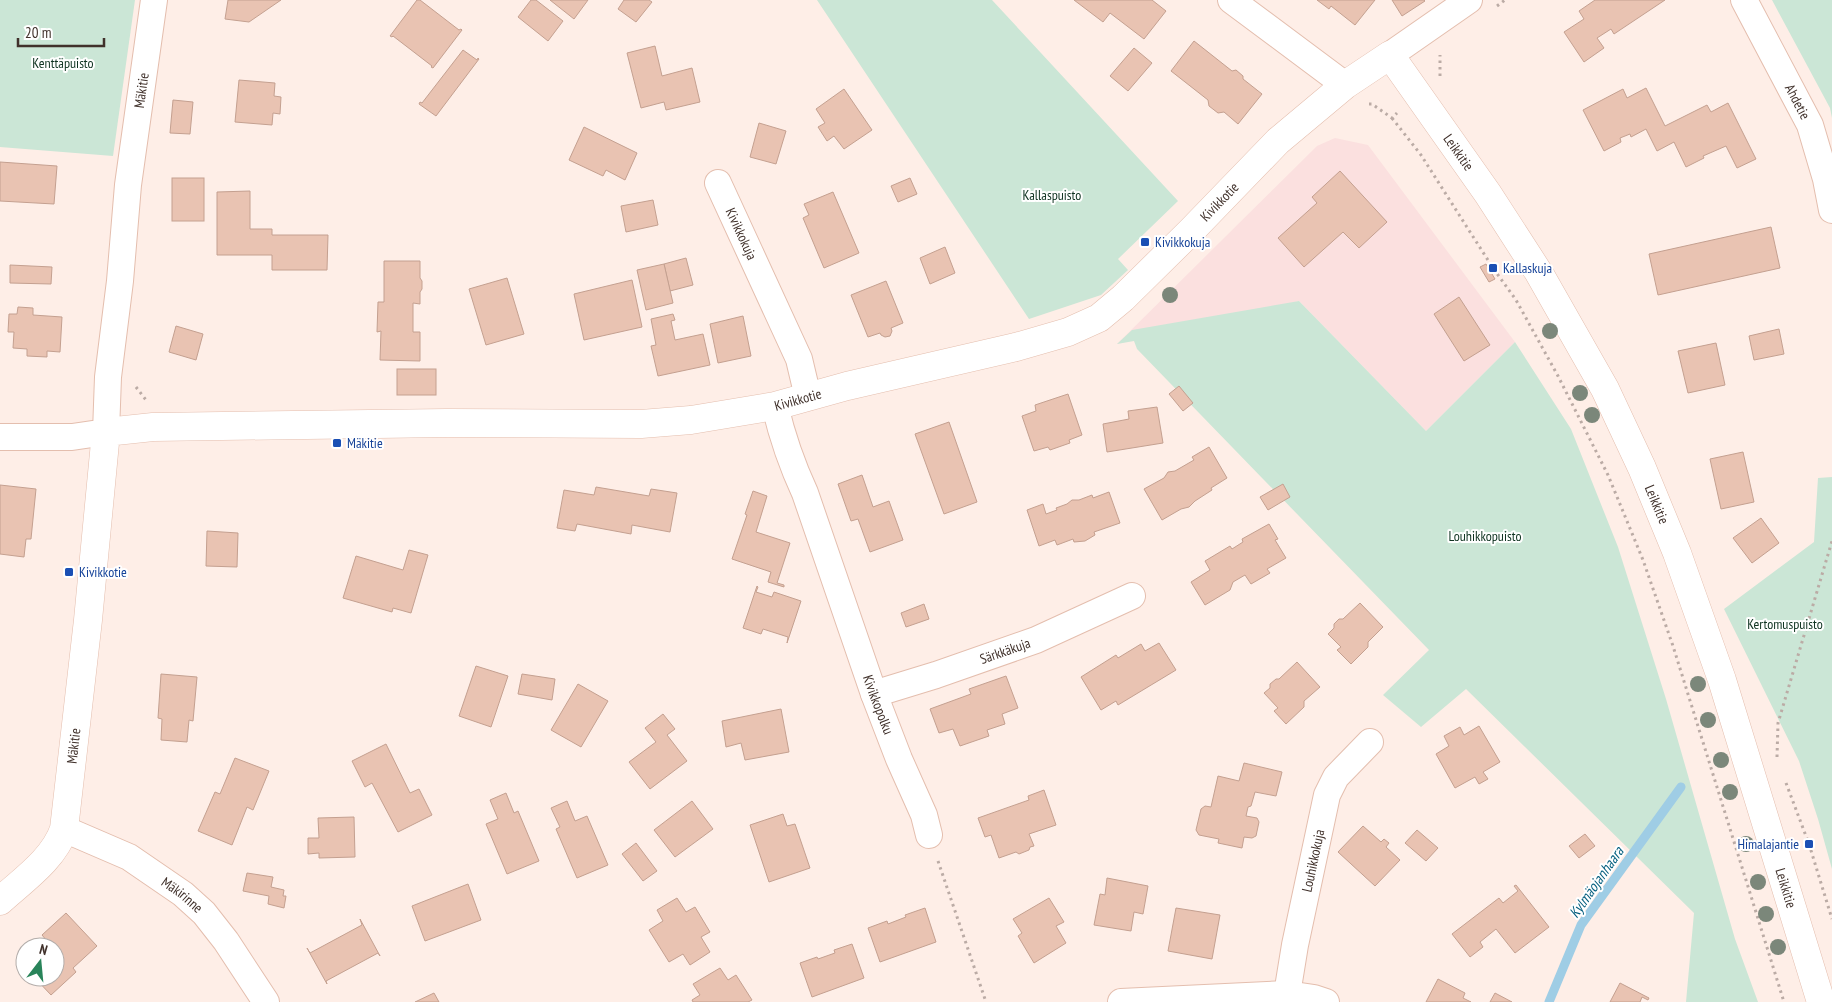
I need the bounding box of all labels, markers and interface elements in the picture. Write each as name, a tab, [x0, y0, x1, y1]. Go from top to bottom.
scale bar	[18, 15, 104, 47]
text: 20 m	[25, 23, 51, 42]
park label: Kenttäpuisto	[32, 54, 94, 72]
street label: Mäkitie	[130, 71, 153, 109]
street label: Ahdetie	[1781, 81, 1814, 123]
street label: Leikkitie	[1440, 131, 1478, 174]
street label: Kivikkotie	[1196, 178, 1243, 225]
park label: Kallaspuisto	[1023, 186, 1081, 204]
street label: Kivikkokuja	[722, 205, 761, 263]
place label: Kivikkokuja	[1155, 233, 1210, 251]
marker: Kivikkokuja	[1139, 236, 1151, 248]
place label: Kallaskuja	[1503, 259, 1552, 277]
marker: Kallaskuja	[1487, 262, 1499, 274]
street label: Kivikkotie	[772, 385, 824, 415]
place label: Mäkitie	[347, 434, 383, 452]
marker: Mäkitie	[331, 437, 343, 449]
street label: Leikkitie	[1641, 482, 1673, 527]
park label: Louhikkopuisto	[1448, 527, 1522, 545]
place label: Kivikkotie	[79, 563, 127, 581]
marker: Kivikkotie	[63, 566, 75, 578]
park label: Kertomuspuisto	[1747, 615, 1823, 633]
street label: Särkkäkuja	[977, 634, 1033, 668]
street label: Kivikkopolku	[859, 672, 898, 737]
street label: Mäkitie	[63, 727, 85, 765]
street label: Louhikkokuja	[1298, 828, 1328, 893]
place label: Himalajantie	[1737, 835, 1799, 853]
marker: Himalajantie	[1803, 838, 1815, 850]
water label: Kylmäojanhaara	[1565, 842, 1628, 921]
street label: Leikkitie	[1771, 866, 1801, 910]
street label: Mäkirinne	[158, 873, 207, 917]
north arrow	[15, 937, 65, 987]
text: N	[37, 940, 50, 959]

